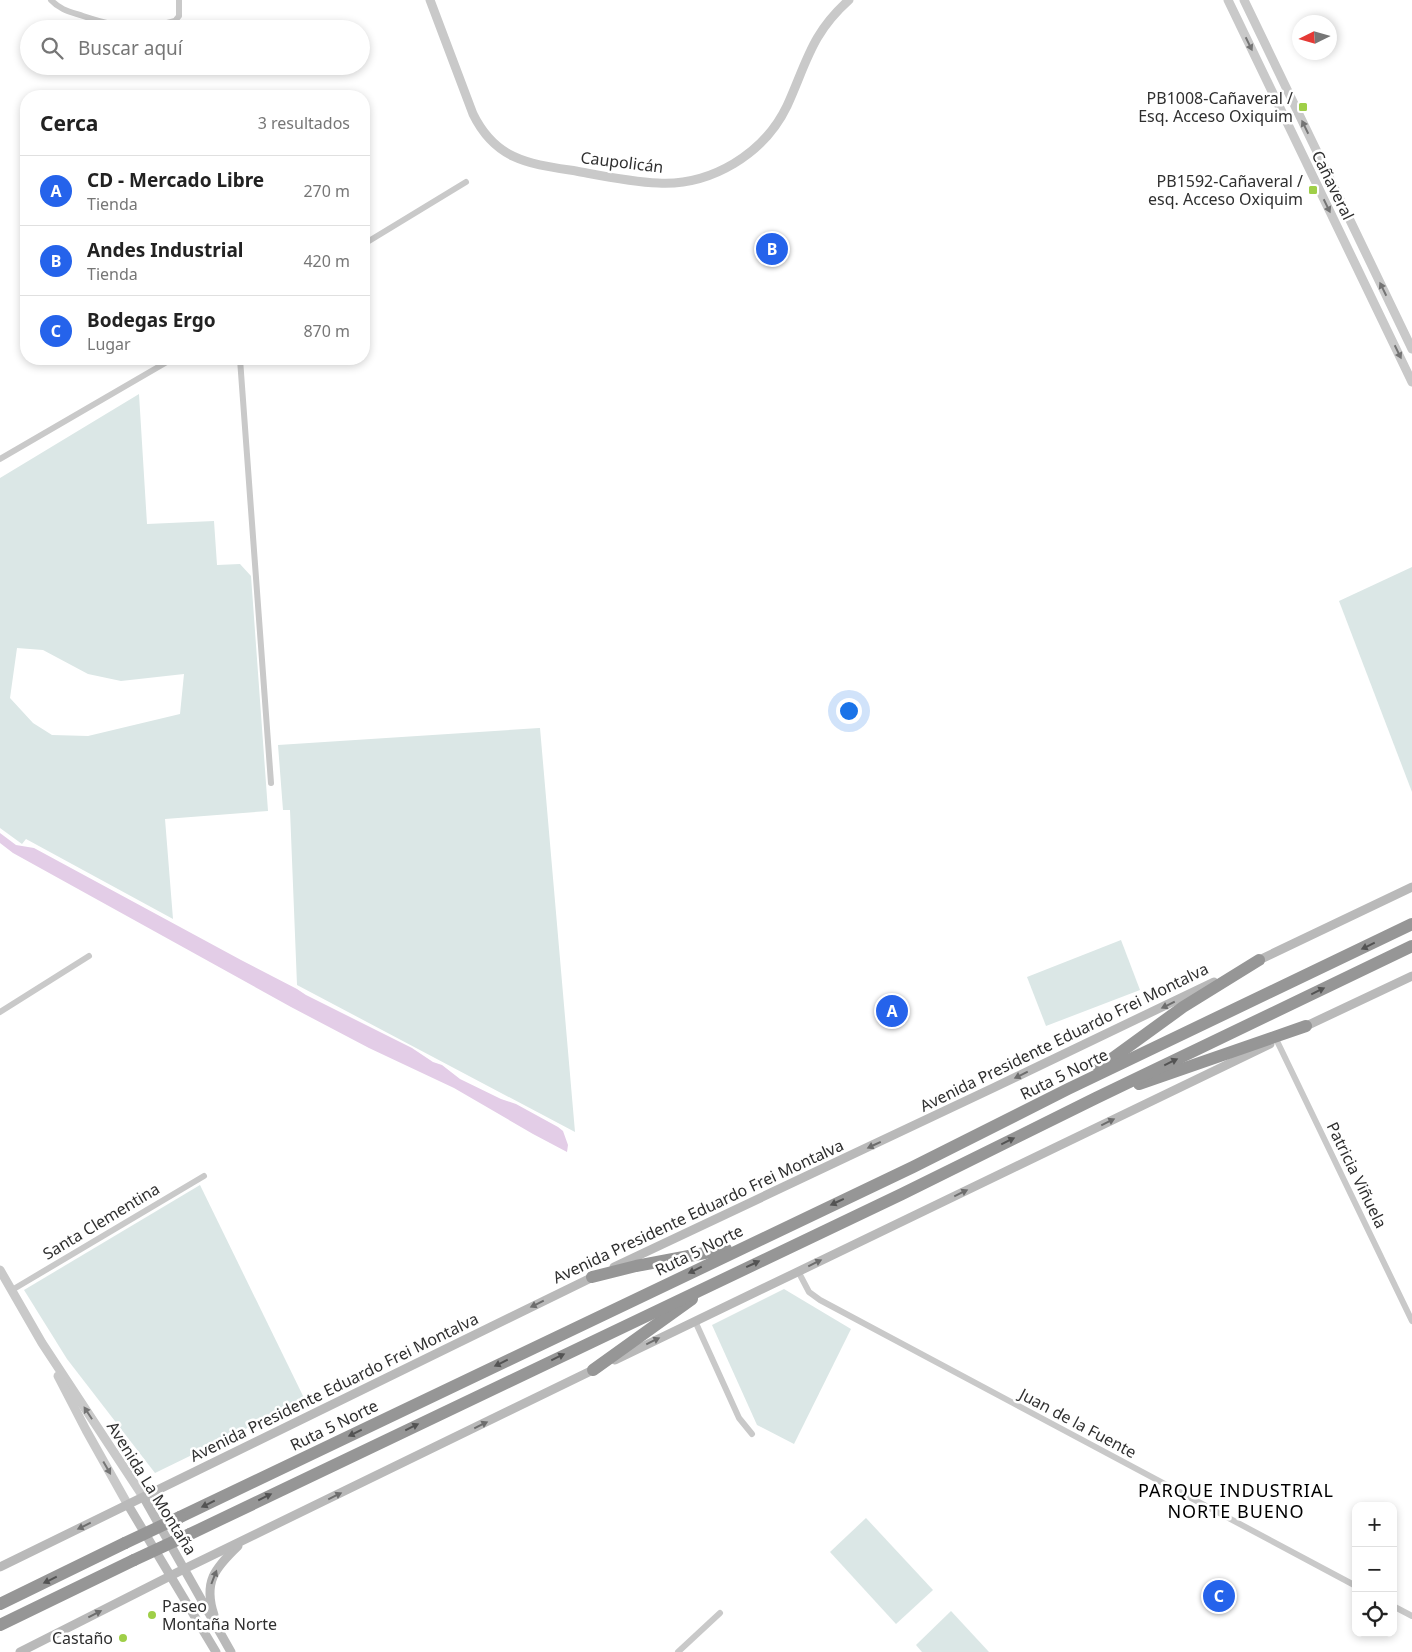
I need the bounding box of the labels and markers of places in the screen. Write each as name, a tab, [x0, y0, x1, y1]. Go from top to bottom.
place label: PB1008-Cañaveral / Esq. Acceso Oxiquim	[1138, 87, 1293, 127]
marker: PB1008-Cañaveral / Esq. Acceso Oxiquim	[1297, 101, 1309, 113]
place label: PB1592-Cañaveral / esq. Acceso Oxiquim	[1148, 170, 1303, 210]
marker: PB1592-Cañaveral / esq. Acceso Oxiquim	[1307, 184, 1319, 196]
pin: B	[756, 230, 788, 268]
pin: A	[876, 992, 908, 1030]
pin: C	[1203, 1577, 1235, 1615]
place label: Paseo Montaña Norte	[162, 1595, 277, 1635]
marker: Paseo Montaña Norte	[146, 1609, 158, 1621]
place label: Castaño	[52, 1627, 113, 1649]
marker: Castaño	[117, 1632, 129, 1644]

